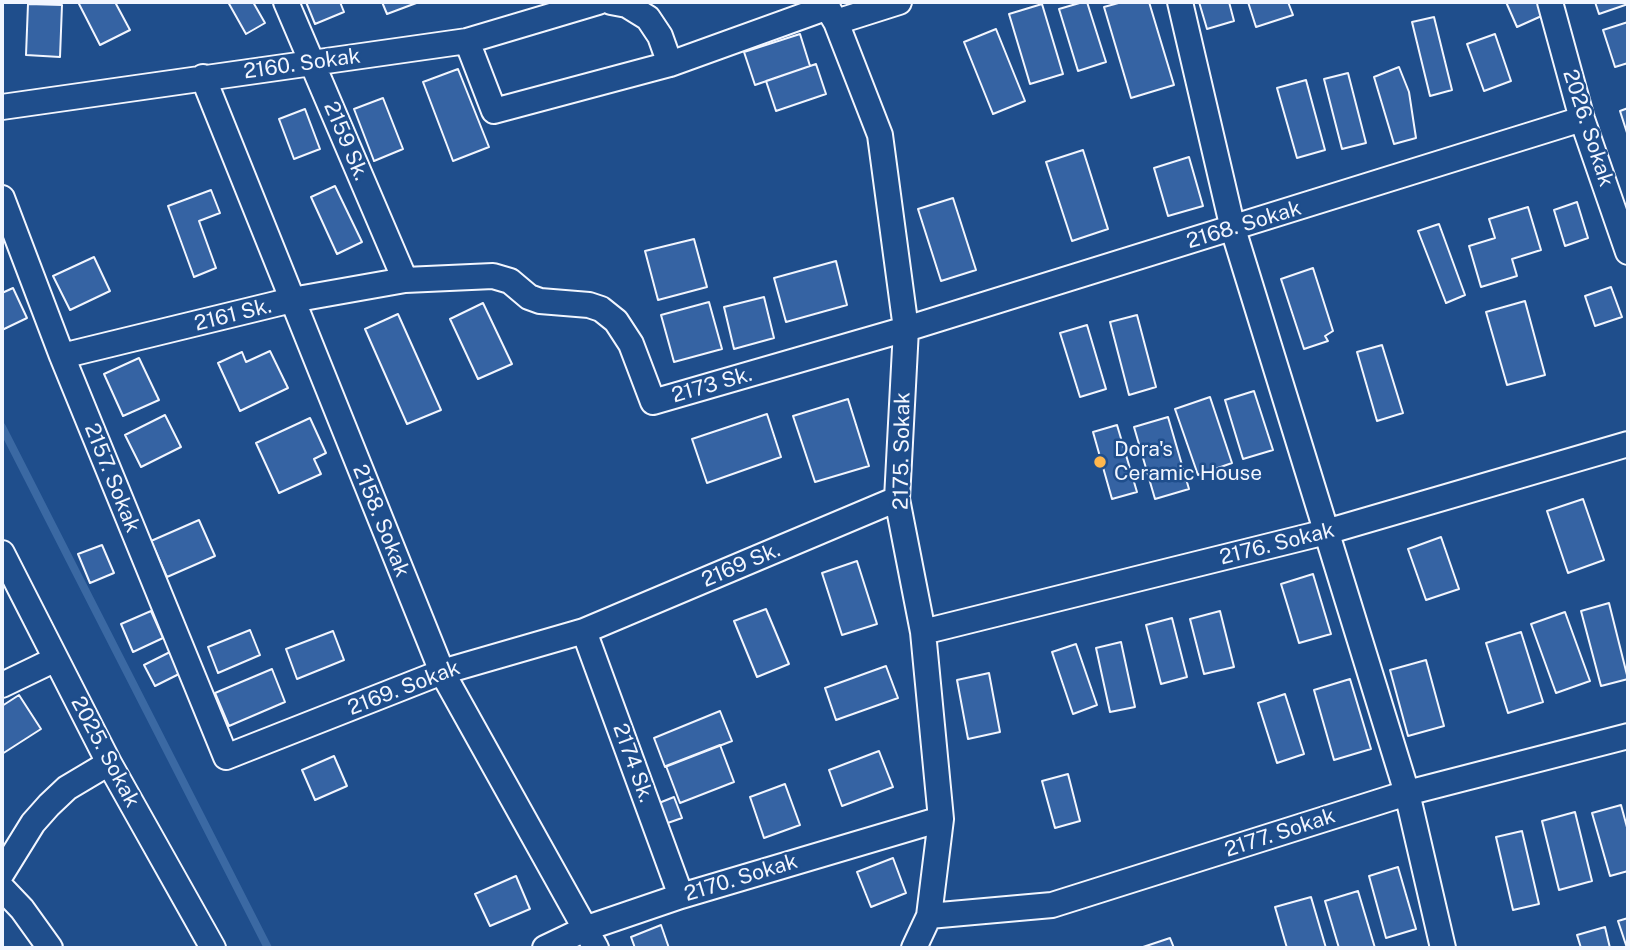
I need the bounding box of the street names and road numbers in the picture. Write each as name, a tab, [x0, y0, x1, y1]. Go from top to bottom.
street label: 2160. Sokak	[242, 43, 362, 85]
street label: 2026. Sokak	[1557, 66, 1619, 190]
street label: 2159 Sk.	[318, 98, 374, 184]
street label: 2168. Sokak	[1184, 196, 1304, 254]
street label: 2161 Sk.	[192, 293, 274, 337]
street label: 2173 Sk.	[669, 362, 755, 408]
street label: 2175. Sokak	[888, 392, 916, 510]
street label: 2157. Sokak	[79, 420, 145, 536]
street label: 2158. Sokak	[347, 461, 415, 581]
street label: 2176. Sokak	[1217, 518, 1337, 570]
street label: 2169 Sk.	[698, 537, 784, 593]
street label: 2169. Sokak	[344, 655, 464, 721]
street label: 2025. Sokak	[65, 692, 145, 812]
street label: 2174 Sk.	[607, 720, 659, 806]
street label: 2177. Sokak	[1222, 803, 1338, 863]
street label: 2170. Sokak	[681, 849, 801, 907]

